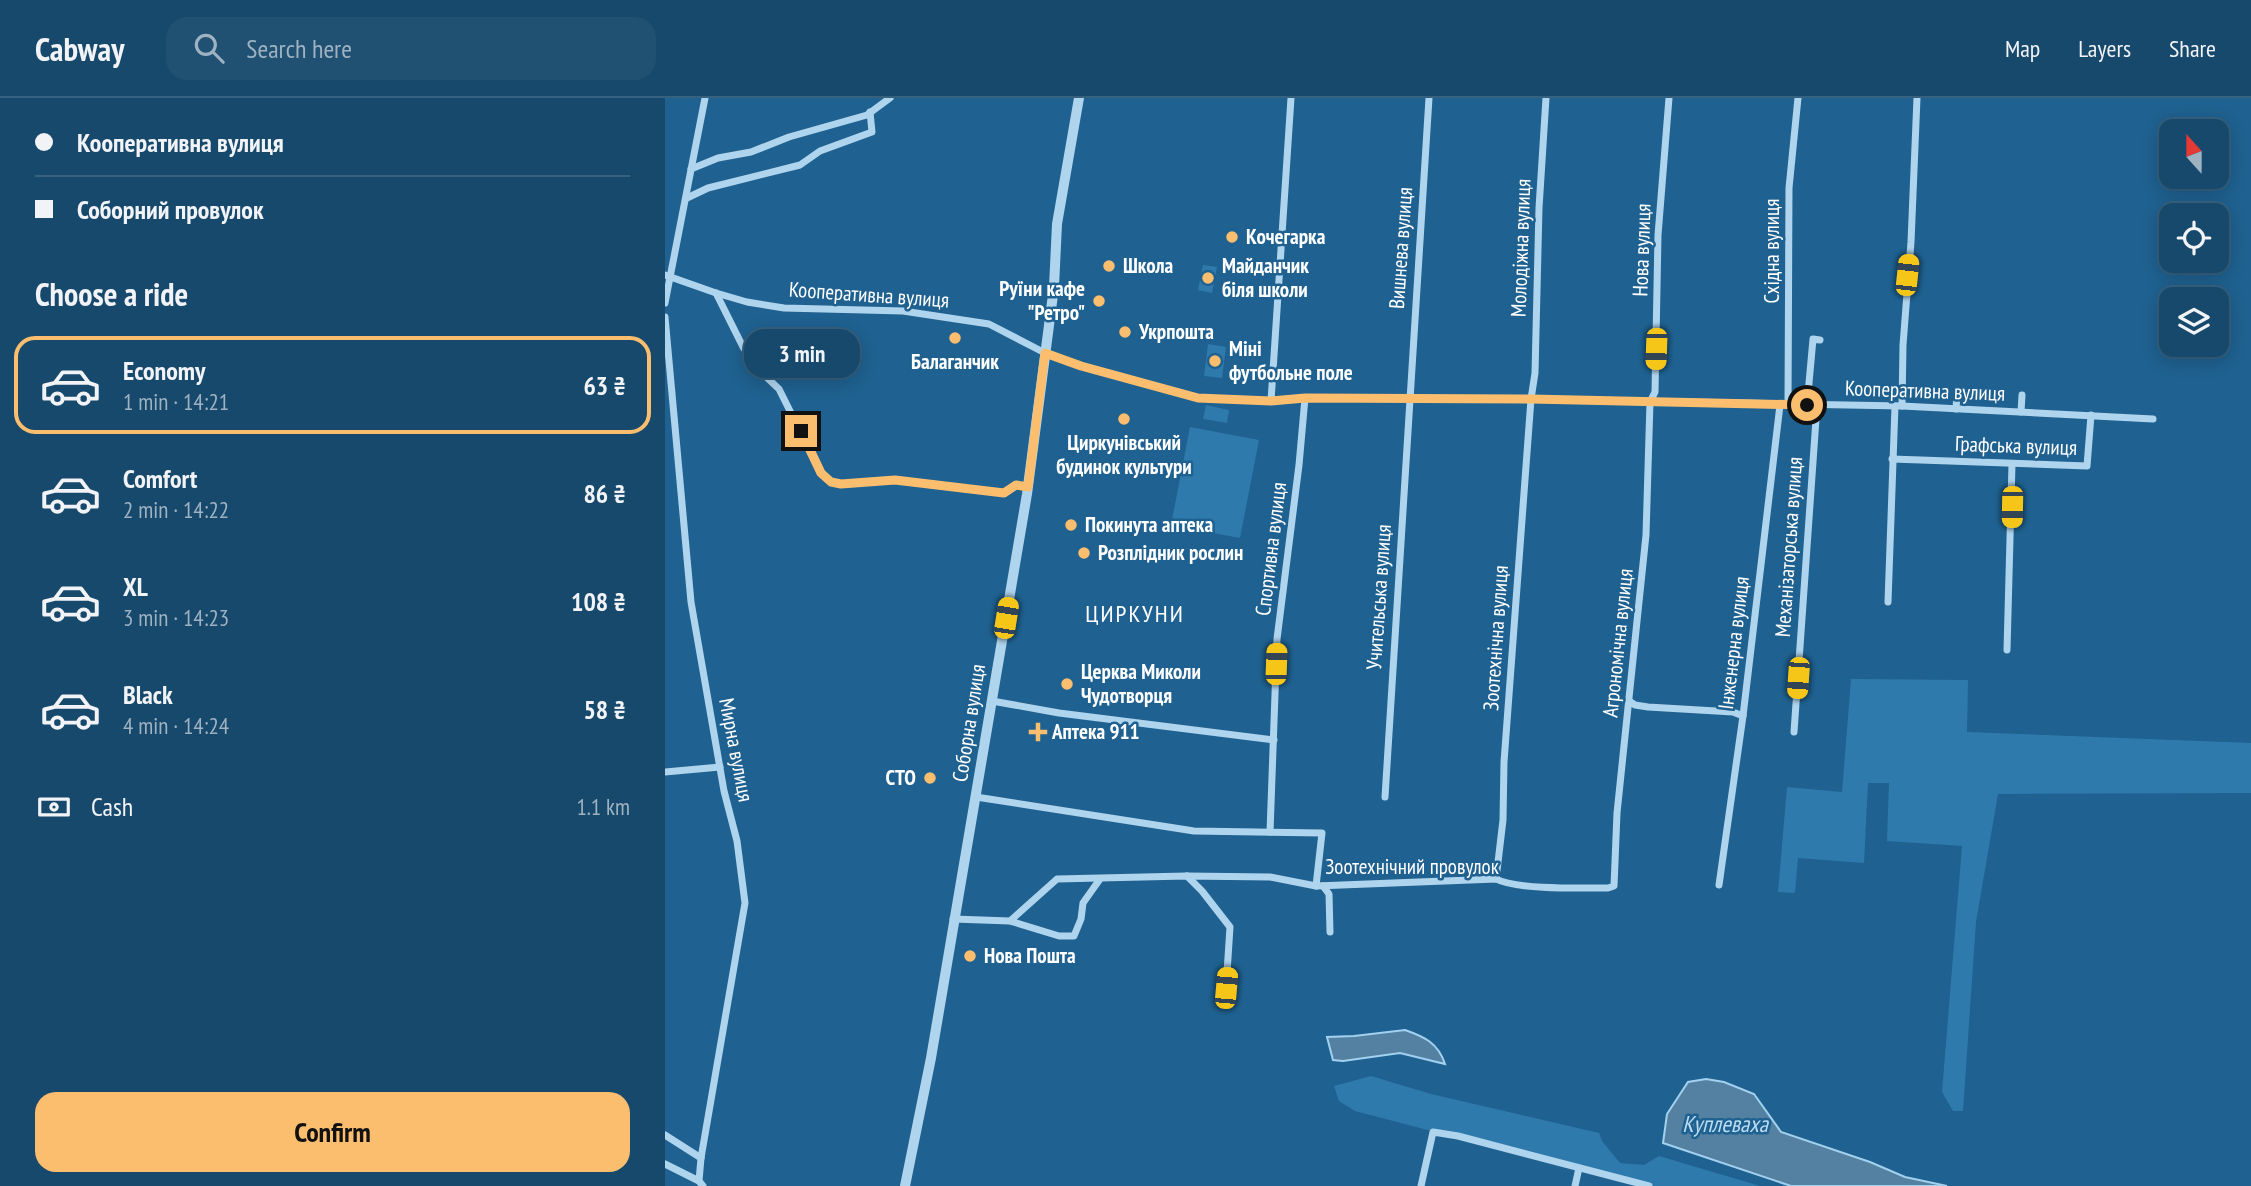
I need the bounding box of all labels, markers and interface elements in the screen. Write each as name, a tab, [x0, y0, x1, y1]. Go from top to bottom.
search box	[166, 17, 656, 80]
text: Cabway	[35, 27, 124, 70]
icon: search	[190, 29, 228, 67]
text: Search here	[246, 32, 352, 65]
text: Map	[2005, 33, 2040, 64]
text: Layers	[2078, 33, 2131, 64]
text: Share	[2169, 33, 2216, 64]
north arrow	[2159, 119, 2229, 189]
map controls	[2159, 119, 2229, 357]
text: Кооперативна вулиця	[77, 126, 284, 159]
street label: Молодіжна вулиця	[1505, 178, 1536, 318]
street label: Вишнева вулиця	[1383, 186, 1418, 310]
text: Соборний провулок	[77, 193, 264, 226]
street label: Східна вулиця	[1758, 199, 1785, 303]
street label: Нова вулиця	[1626, 203, 1657, 297]
button: locate	[2159, 203, 2229, 273]
place label: Кочегарка	[1246, 223, 1326, 250]
marker: Кочегарка	[1224, 229, 1240, 245]
place label: Школа	[1123, 252, 1174, 279]
place label: Майданчик біля школи	[1222, 252, 1309, 303]
car	[1895, 253, 1920, 297]
marker: Школа	[1101, 258, 1117, 274]
marker: Майданчик біля школи	[1200, 270, 1216, 286]
text: Choose a ride	[35, 273, 188, 315]
street label: Кооперативна вулиця	[788, 275, 950, 314]
place label: Руїни кафе "Ретро"	[999, 275, 1085, 326]
button: layers	[2159, 287, 2229, 357]
marker: Руїни кафе "Ретро"	[1091, 293, 1107, 309]
place label: Укрпошта	[1138, 318, 1214, 345]
marker: Укрпошта	[1117, 324, 1133, 340]
car	[1645, 328, 1668, 370]
callout: 3 min	[743, 330, 859, 378]
marker: Балаганчик	[947, 330, 963, 346]
place label: Міні футбольне поле	[1229, 335, 1353, 386]
text: 3 min	[779, 339, 825, 368]
place label: Балаганчик	[911, 348, 999, 375]
marker: Міні футбольне поле	[1207, 353, 1223, 369]
icon: car	[39, 354, 102, 417]
text: Economy	[123, 354, 205, 387]
text: 63 ₴	[583, 369, 626, 402]
street label: Кооперативна вулиця	[1844, 374, 2006, 407]
text: 1 min · 14:21	[123, 387, 229, 416]
route start	[1791, 389, 1823, 421]
marker: Циркунівський будинок культури	[1116, 411, 1132, 427]
route end	[785, 415, 817, 447]
place label: Циркунівський будинок культури	[1056, 429, 1192, 480]
street label: Графська вулиця	[1954, 430, 2078, 461]
street label: Механізаторська вулиця	[1769, 456, 1808, 638]
icon: car	[39, 462, 102, 525]
text: Comfort	[123, 462, 197, 495]
text: 86 ₴	[583, 477, 626, 510]
street label: Спортивна вулиця	[1249, 481, 1292, 617]
car	[2002, 486, 2023, 528]
text: 2 min · 14:22	[123, 495, 229, 524]
place label: Покинута аптека	[1085, 511, 1213, 538]
marker: Покинута аптека	[1063, 517, 1079, 533]
street label: Учительська вулиця	[1360, 523, 1397, 671]
place label: Розплідник рослин	[1098, 539, 1243, 566]
marker: Розплідник рослин	[1076, 545, 1092, 561]
street label: Зоотехнічна вулиця	[1477, 564, 1514, 712]
street label: Агрономічна вулиця	[1596, 567, 1639, 719]
icon: car	[39, 570, 102, 633]
text: XL	[123, 570, 148, 603]
street label: Інженерна вулиця	[1712, 575, 1755, 711]
text: 108 ₴	[571, 585, 626, 618]
car	[993, 596, 1020, 640]
district label: ЦИРКУНИ	[1085, 598, 1185, 629]
text: 3 min · 14:23	[123, 603, 229, 632]
car	[1265, 643, 1288, 685]
car	[1787, 656, 1810, 700]
place label: Церква Миколи Чудотворця	[1081, 658, 1201, 709]
street label: Соборна вулиця	[946, 662, 991, 784]
marker: Церква Миколи Чудотворця	[1059, 676, 1075, 692]
icon: car	[39, 678, 102, 741]
text: Black	[123, 678, 173, 711]
text: 58 ₴	[583, 693, 626, 726]
street label: Мирна вулиця	[713, 696, 760, 804]
text: 4 min · 14:24	[123, 711, 229, 740]
place label: Аптека 911	[1051, 718, 1140, 745]
marker: Аптека 911	[1030, 724, 1046, 740]
place label: СТО	[886, 764, 916, 791]
marker: СТО	[922, 770, 938, 786]
icon: cash	[35, 788, 73, 826]
text: Cash	[91, 790, 133, 823]
text: 1.1 km	[576, 792, 630, 821]
street label: Зоотехнічний провулок	[1325, 853, 1499, 880]
place label: Нова Пошта	[984, 942, 1076, 969]
marker: Нова Пошта	[962, 948, 978, 964]
car	[1214, 966, 1239, 1010]
button: Confirm	[35, 1092, 630, 1172]
water label: Куплеваха	[1682, 1109, 1770, 1138]

